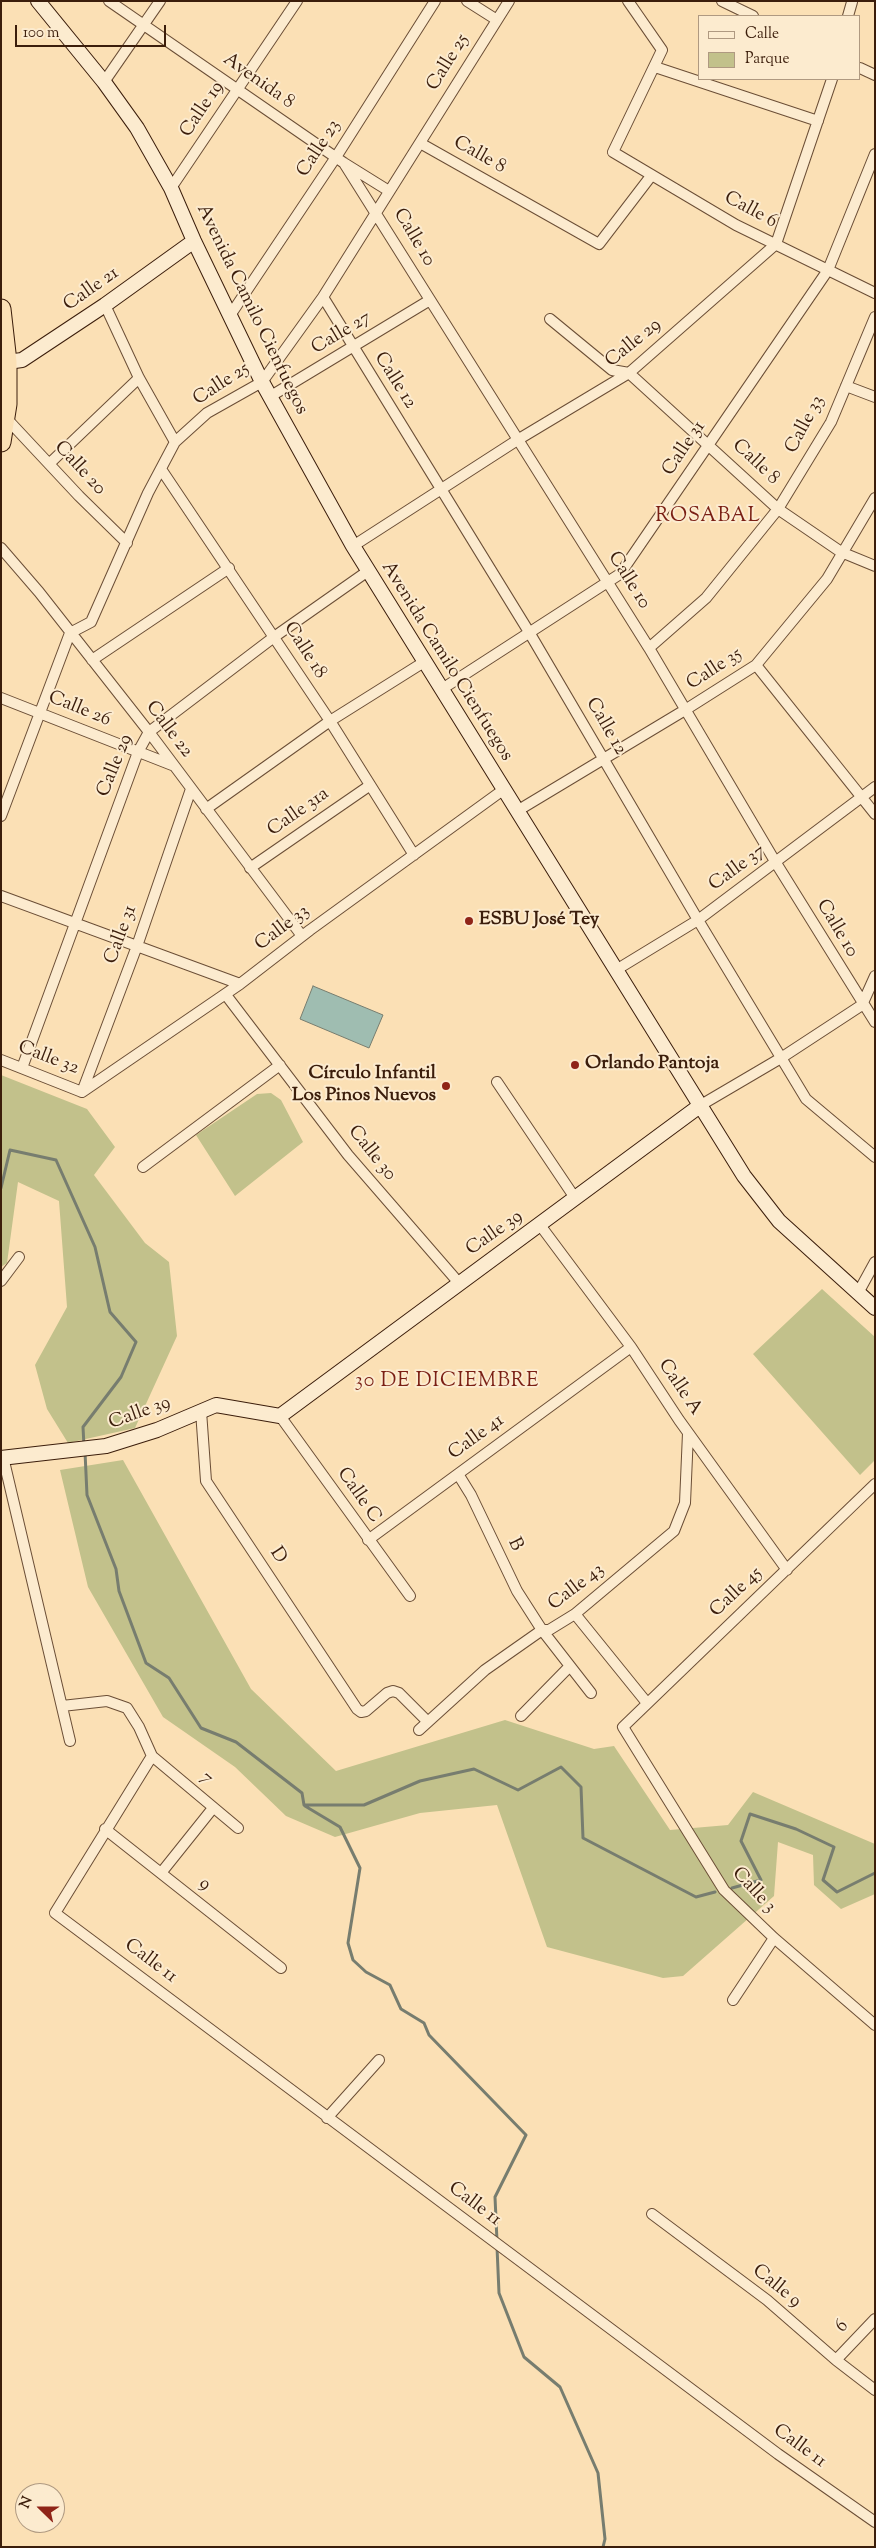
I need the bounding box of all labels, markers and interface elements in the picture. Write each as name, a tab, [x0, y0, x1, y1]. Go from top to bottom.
scale bar	[18, 15, 169, 47]
legend	[698, 15, 861, 80]
text: 100 m	[23, 23, 59, 44]
text: Calle	[745, 24, 779, 45]
street label: Calle 25	[423, 30, 475, 96]
street label: Avenida 8	[218, 49, 298, 115]
text: Parque	[745, 49, 789, 70]
street label: Calle 19	[176, 78, 230, 142]
street label: Calle 23	[293, 116, 347, 182]
street label: Calle 8	[449, 132, 509, 180]
street label: Calle 6	[720, 188, 780, 234]
street label: Avenida Camilo Cienfuegos	[190, 201, 312, 419]
street label: Calle 10	[387, 205, 439, 271]
street label: Calle 21	[60, 263, 124, 317]
street label: Calle 27	[308, 307, 376, 361]
street label: Calle 29	[601, 315, 667, 373]
street label: Calle 12	[368, 348, 420, 414]
street label: Calle 25	[190, 358, 254, 412]
street label: Calle 33	[781, 392, 831, 458]
street label: Calle 31	[658, 417, 712, 481]
street label: Calle 8	[727, 435, 783, 491]
street label: Calle 20	[48, 437, 110, 501]
district label: ROSABAL	[654, 506, 762, 530]
street label: Calle 10	[602, 548, 654, 614]
street label: Avenida Camilo Cienfuegos	[375, 558, 517, 766]
street label: Calle 18	[277, 618, 331, 684]
street label: Calle 35	[683, 644, 747, 696]
street label: Calle 26	[44, 687, 114, 733]
street label: Calle 12	[580, 694, 630, 760]
street label: Calle 22	[139, 697, 197, 763]
street label: Calle 29	[93, 731, 139, 801]
street label: Calle 31a	[264, 784, 334, 842]
street label: Calle 37	[705, 841, 771, 897]
street label: Calle 10	[810, 896, 862, 962]
street label: Calle 33	[251, 901, 315, 957]
street label: Calle 31	[101, 902, 143, 968]
place label: ESBU José Tey	[479, 910, 599, 932]
marker: ESBU José Tey	[463, 915, 475, 927]
street label: Calle 32	[14, 1037, 82, 1081]
place label: Orlando Pantoja	[585, 1054, 719, 1076]
marker: Orlando Pantoja	[569, 1059, 581, 1071]
place label: Círculo Infantil Los Pinos Nuevos	[292, 1064, 436, 1108]
marker: Círculo Infantil Los Pinos Nuevos	[440, 1080, 452, 1092]
street label: Calle 30	[342, 1122, 400, 1186]
street label: Calle 39	[462, 1206, 528, 1262]
street label: Calle A	[652, 1356, 706, 1420]
district label: 30 DE DICIEMBRE	[353, 1371, 541, 1395]
street label: Calle 39	[106, 1392, 174, 1436]
street label: Calle 41	[445, 1410, 509, 1466]
street label: Calle C	[331, 1464, 385, 1528]
street label: B	[501, 1535, 527, 1555]
street label: D	[263, 1543, 291, 1569]
street label: Calle 43	[544, 1560, 610, 1616]
street label: Calle 45	[706, 1563, 768, 1623]
street label: 7	[195, 1767, 217, 1791]
street label: Calle 3	[726, 1863, 780, 1919]
street label: 9	[193, 1873, 215, 1897]
street label: Calle 11	[119, 1935, 181, 1989]
street label: Calle 11	[443, 2178, 505, 2232]
street label: Calle 9	[747, 2260, 805, 2314]
street label: 6	[831, 2316, 855, 2338]
street label: Calle 11	[768, 2420, 830, 2474]
north arrow	[15, 2483, 65, 2533]
text: N	[16, 2494, 38, 2512]

